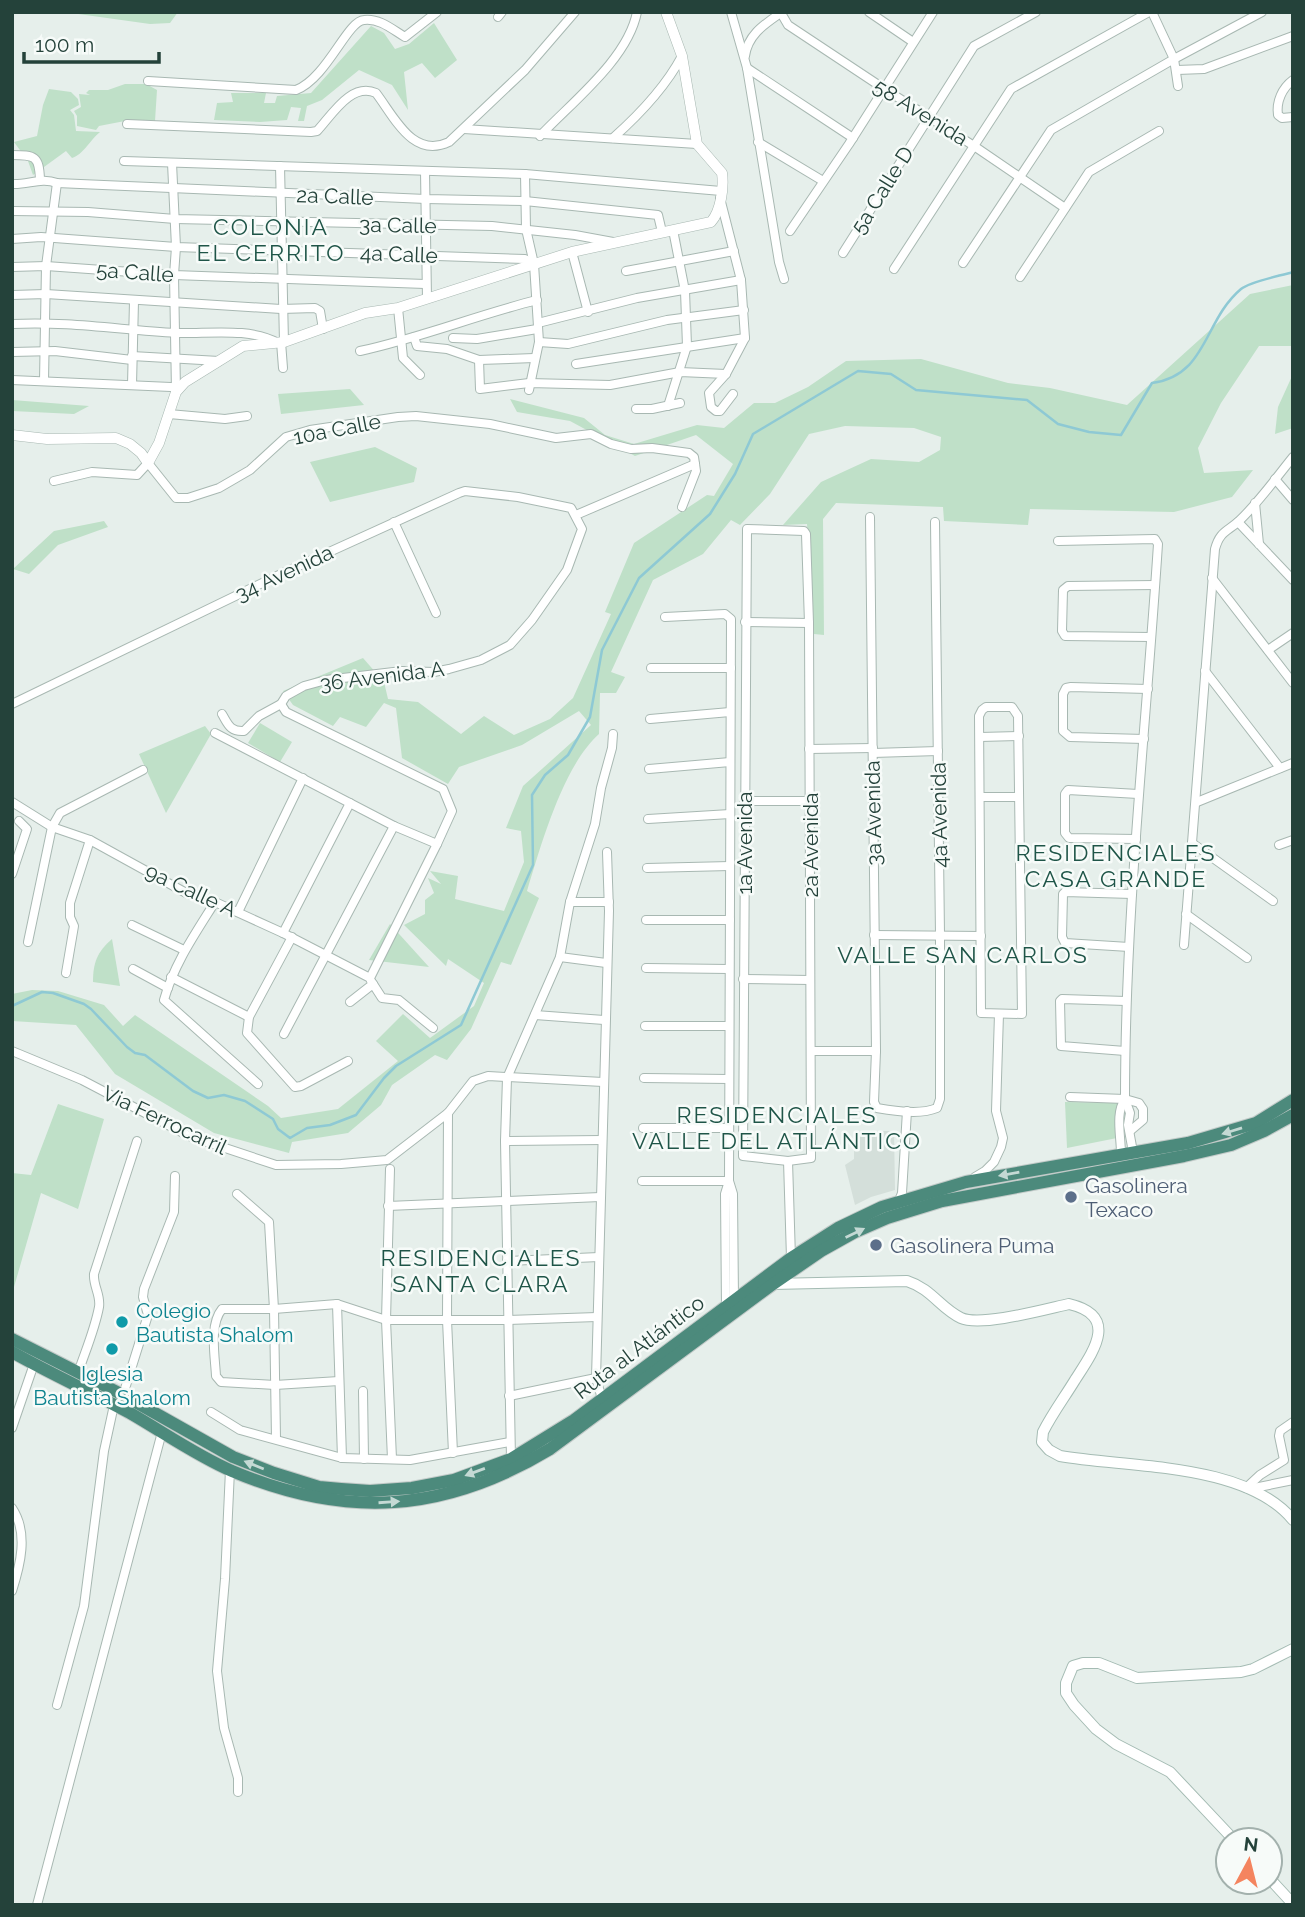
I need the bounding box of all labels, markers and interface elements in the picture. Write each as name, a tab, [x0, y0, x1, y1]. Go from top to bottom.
scale bar	[24, 21, 159, 65]
text: 100 m	[35, 32, 94, 57]
street label: 58 Avenida	[869, 73, 973, 151]
street label: 5a Calle D	[845, 142, 919, 238]
street label: 2a Calle	[296, 182, 374, 210]
street label: 3a Calle	[359, 212, 437, 238]
district label: COLONIA EL CERRITO	[197, 213, 345, 266]
street label: 4a Calle	[360, 240, 438, 268]
street label: 5a Calle	[95, 257, 175, 287]
street label: 10a Calle	[291, 408, 383, 450]
street label: 34 Avenida	[231, 539, 337, 607]
street label: 36 Avenida A	[318, 656, 446, 696]
street label: 3a Avenida	[860, 760, 886, 866]
street label: 4a Avenida	[926, 762, 952, 868]
street label: 1a Avenida	[732, 791, 757, 895]
street label: 2a Avenida	[798, 792, 823, 898]
district label: RESIDENCIALES CASA GRANDE	[1015, 839, 1217, 892]
street label: 9a Calle A	[141, 858, 241, 922]
district label: VALLE SAN CARLOS	[837, 941, 1089, 968]
street label: Via Ferrocarril	[99, 1080, 232, 1160]
district label: RESIDENCIALES VALLE DEL ATLÁNTICO	[632, 1101, 922, 1154]
one-way arrow	[1222, 1126, 1243, 1136]
one-way arrow	[998, 1169, 1020, 1180]
place label: Gasolinera Texaco	[1085, 1173, 1188, 1222]
marker: Gasolinera Texaco	[1063, 1189, 1079, 1205]
one-way arrow	[845, 1227, 865, 1238]
place label: Gasolinera Puma	[890, 1233, 1054, 1258]
marker: Gasolinera Puma	[868, 1237, 884, 1253]
district label: RESIDENCIALES SANTA CLARA	[380, 1244, 582, 1297]
street label: Ruta al Atlántico	[569, 1290, 709, 1404]
place label: Colegio Bautista Shalom	[136, 1298, 293, 1347]
marker: Colegio Bautista Shalom	[114, 1314, 130, 1330]
marker: Iglesia Bautista Shalom	[104, 1341, 120, 1357]
place label: Iglesia Bautista Shalom	[33, 1361, 191, 1410]
one-way arrow	[243, 1460, 264, 1471]
one-way arrow	[465, 1467, 486, 1478]
one-way arrow	[378, 1496, 400, 1507]
north arrow	[1214, 1826, 1284, 1896]
text: N	[1243, 1832, 1260, 1856]

